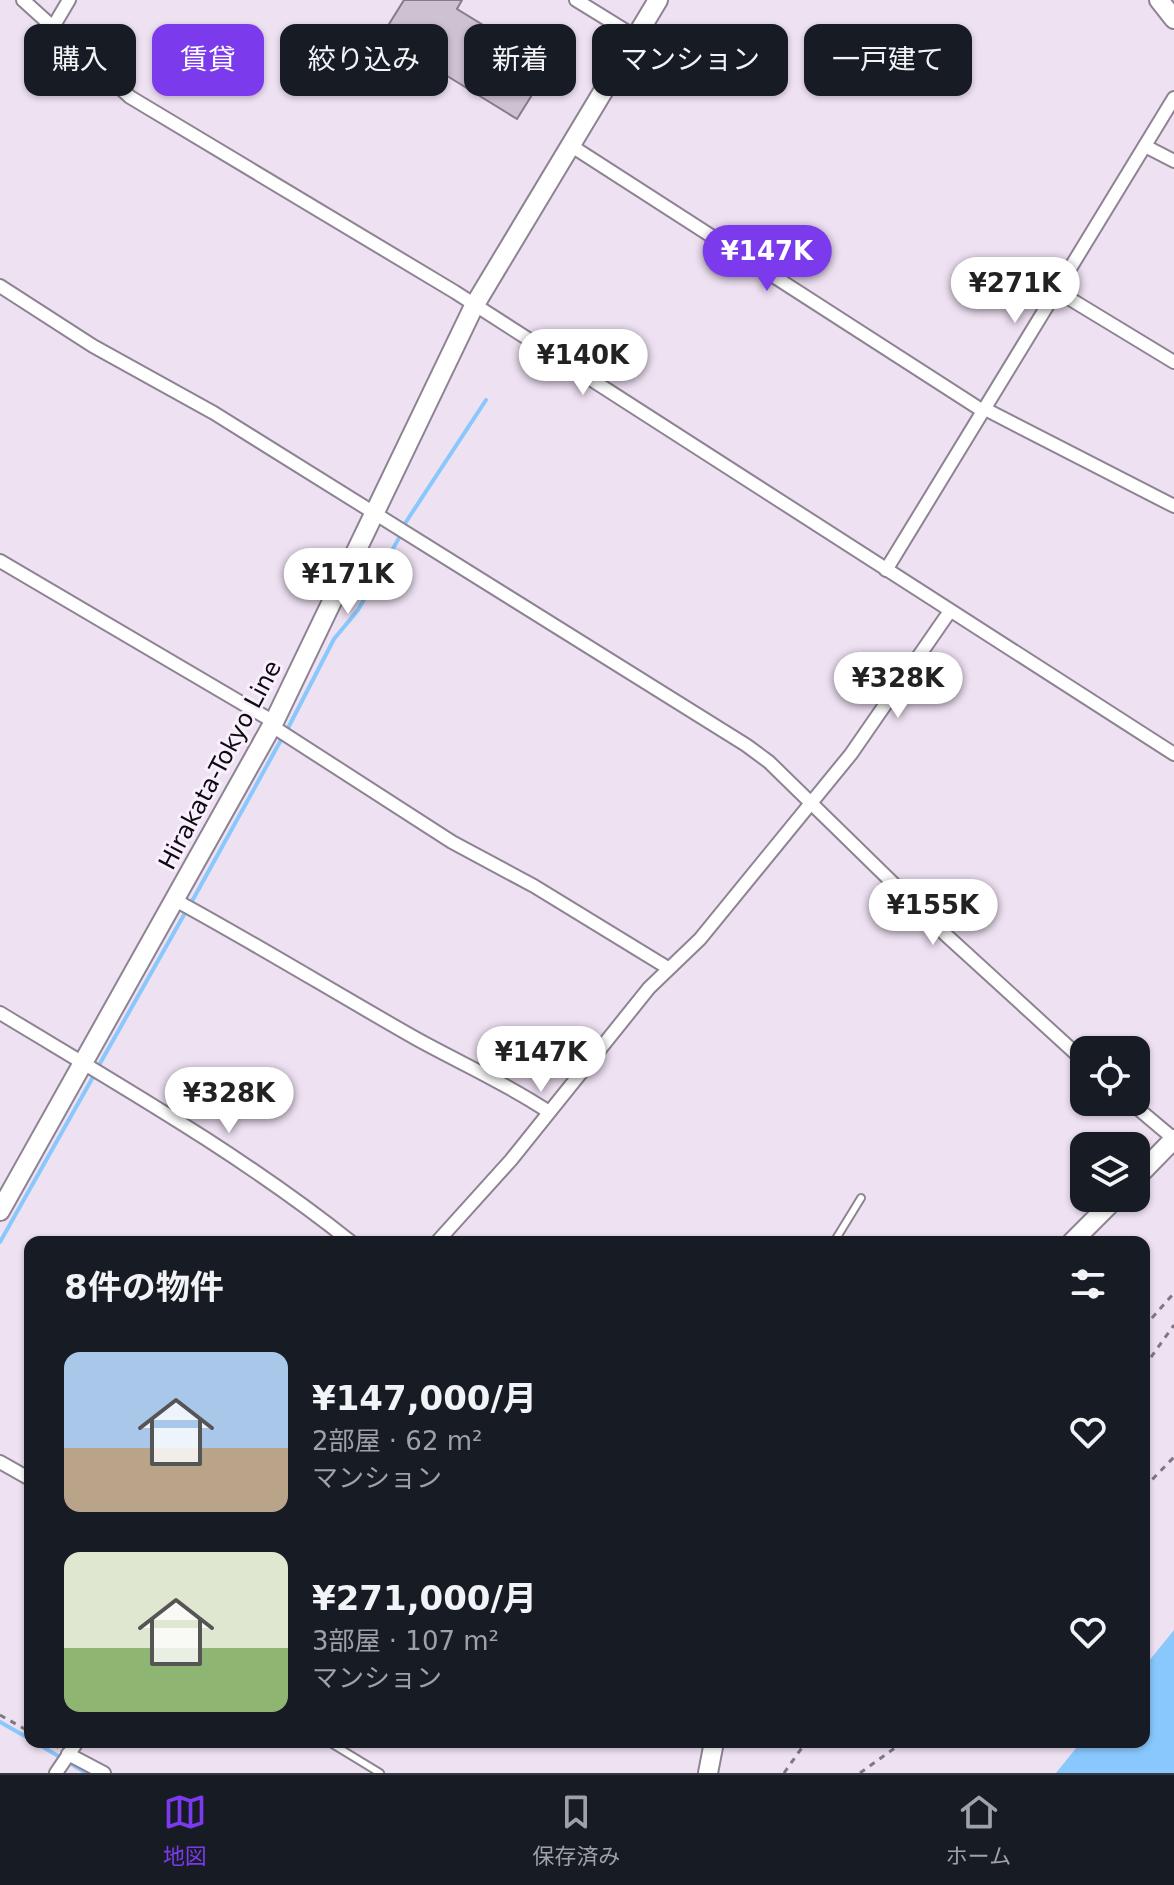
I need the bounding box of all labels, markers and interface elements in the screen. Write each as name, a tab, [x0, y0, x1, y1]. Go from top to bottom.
chip: 購入	[24, 24, 136, 96]
chip: 賃貸	[152, 24, 264, 96]
chip: 絞り込み	[280, 24, 448, 96]
chip: 新着	[464, 24, 576, 96]
chip: マンション	[592, 24, 788, 96]
chip: 一戸建て	[804, 24, 972, 96]
pin: ¥147K	[711, 225, 823, 293]
text: ¥147K	[721, 236, 813, 266]
pin: ¥271K	[959, 257, 1071, 325]
text: ¥271K	[969, 268, 1061, 298]
pin: ¥140K	[527, 329, 639, 397]
text: ¥140K	[537, 340, 629, 370]
pin: ¥171K	[292, 548, 404, 616]
text: ¥171K	[302, 559, 394, 589]
pin: ¥328K	[842, 652, 954, 720]
street label: Hirakata-Tokyo Line	[153, 656, 287, 874]
text: ¥328K	[852, 663, 944, 693]
pin: ¥155K	[877, 879, 989, 947]
text: ¥155K	[887, 890, 979, 920]
pin: ¥147K	[485, 1026, 597, 1094]
map controls	[1070, 1036, 1150, 1212]
button: locate	[1070, 1036, 1150, 1116]
text: ¥147K	[495, 1037, 587, 1067]
pin: ¥328K	[173, 1067, 285, 1135]
text: ¥328K	[183, 1078, 275, 1108]
button: layers	[1070, 1132, 1150, 1212]
icon: filters	[1066, 1262, 1110, 1306]
text: 8件の物件	[64, 1267, 224, 1307]
text: ¥147,000/月	[312, 1378, 537, 1418]
icon: home	[128, 1384, 224, 1480]
icon: heart	[1066, 1410, 1110, 1454]
text: 2部屋 · 62 m²	[312, 1426, 482, 1456]
text: マンション	[312, 1463, 442, 1493]
text: ¥271,000/月	[312, 1578, 537, 1618]
icon: home	[128, 1584, 224, 1680]
icon: heart	[1066, 1610, 1110, 1654]
text: 3部屋 · 107 m²	[312, 1626, 499, 1656]
text: マンション	[312, 1663, 442, 1693]
tab: 地図	[163, 1790, 207, 1870]
tab: 保存済み	[532, 1790, 620, 1870]
tab: ホーム	[946, 1790, 1011, 1870]

